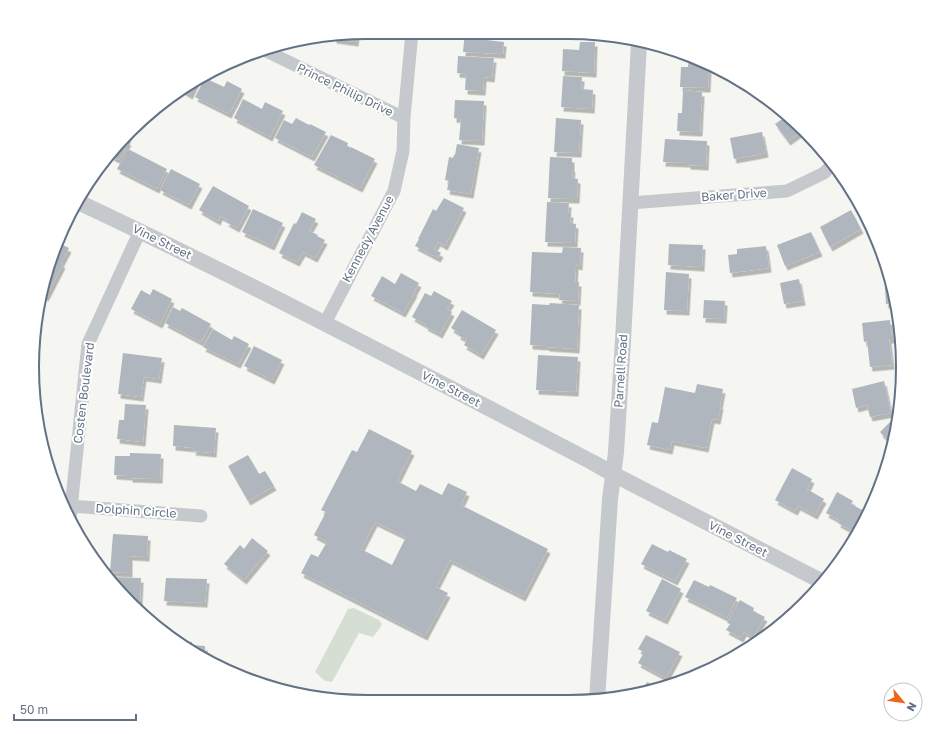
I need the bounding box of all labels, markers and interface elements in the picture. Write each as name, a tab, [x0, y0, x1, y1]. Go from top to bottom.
street label: Prince Philip Drive	[295, 60, 396, 119]
street label: Baker Drive	[701, 185, 767, 204]
street label: Kennedy Avenue	[338, 193, 397, 285]
street label: Vine Street	[130, 221, 194, 262]
street label: Parnell Road	[610, 334, 631, 408]
street label: Costen Boulevard	[70, 341, 97, 444]
street label: Vine Street	[419, 367, 483, 410]
street label: Dolphin Circle	[95, 500, 177, 521]
street label: Vine Street	[706, 517, 770, 560]
north arrow	[883, 682, 923, 722]
scale bar	[14, 696, 136, 722]
text: N	[904, 700, 920, 714]
text: 50 m	[20, 702, 48, 717]

